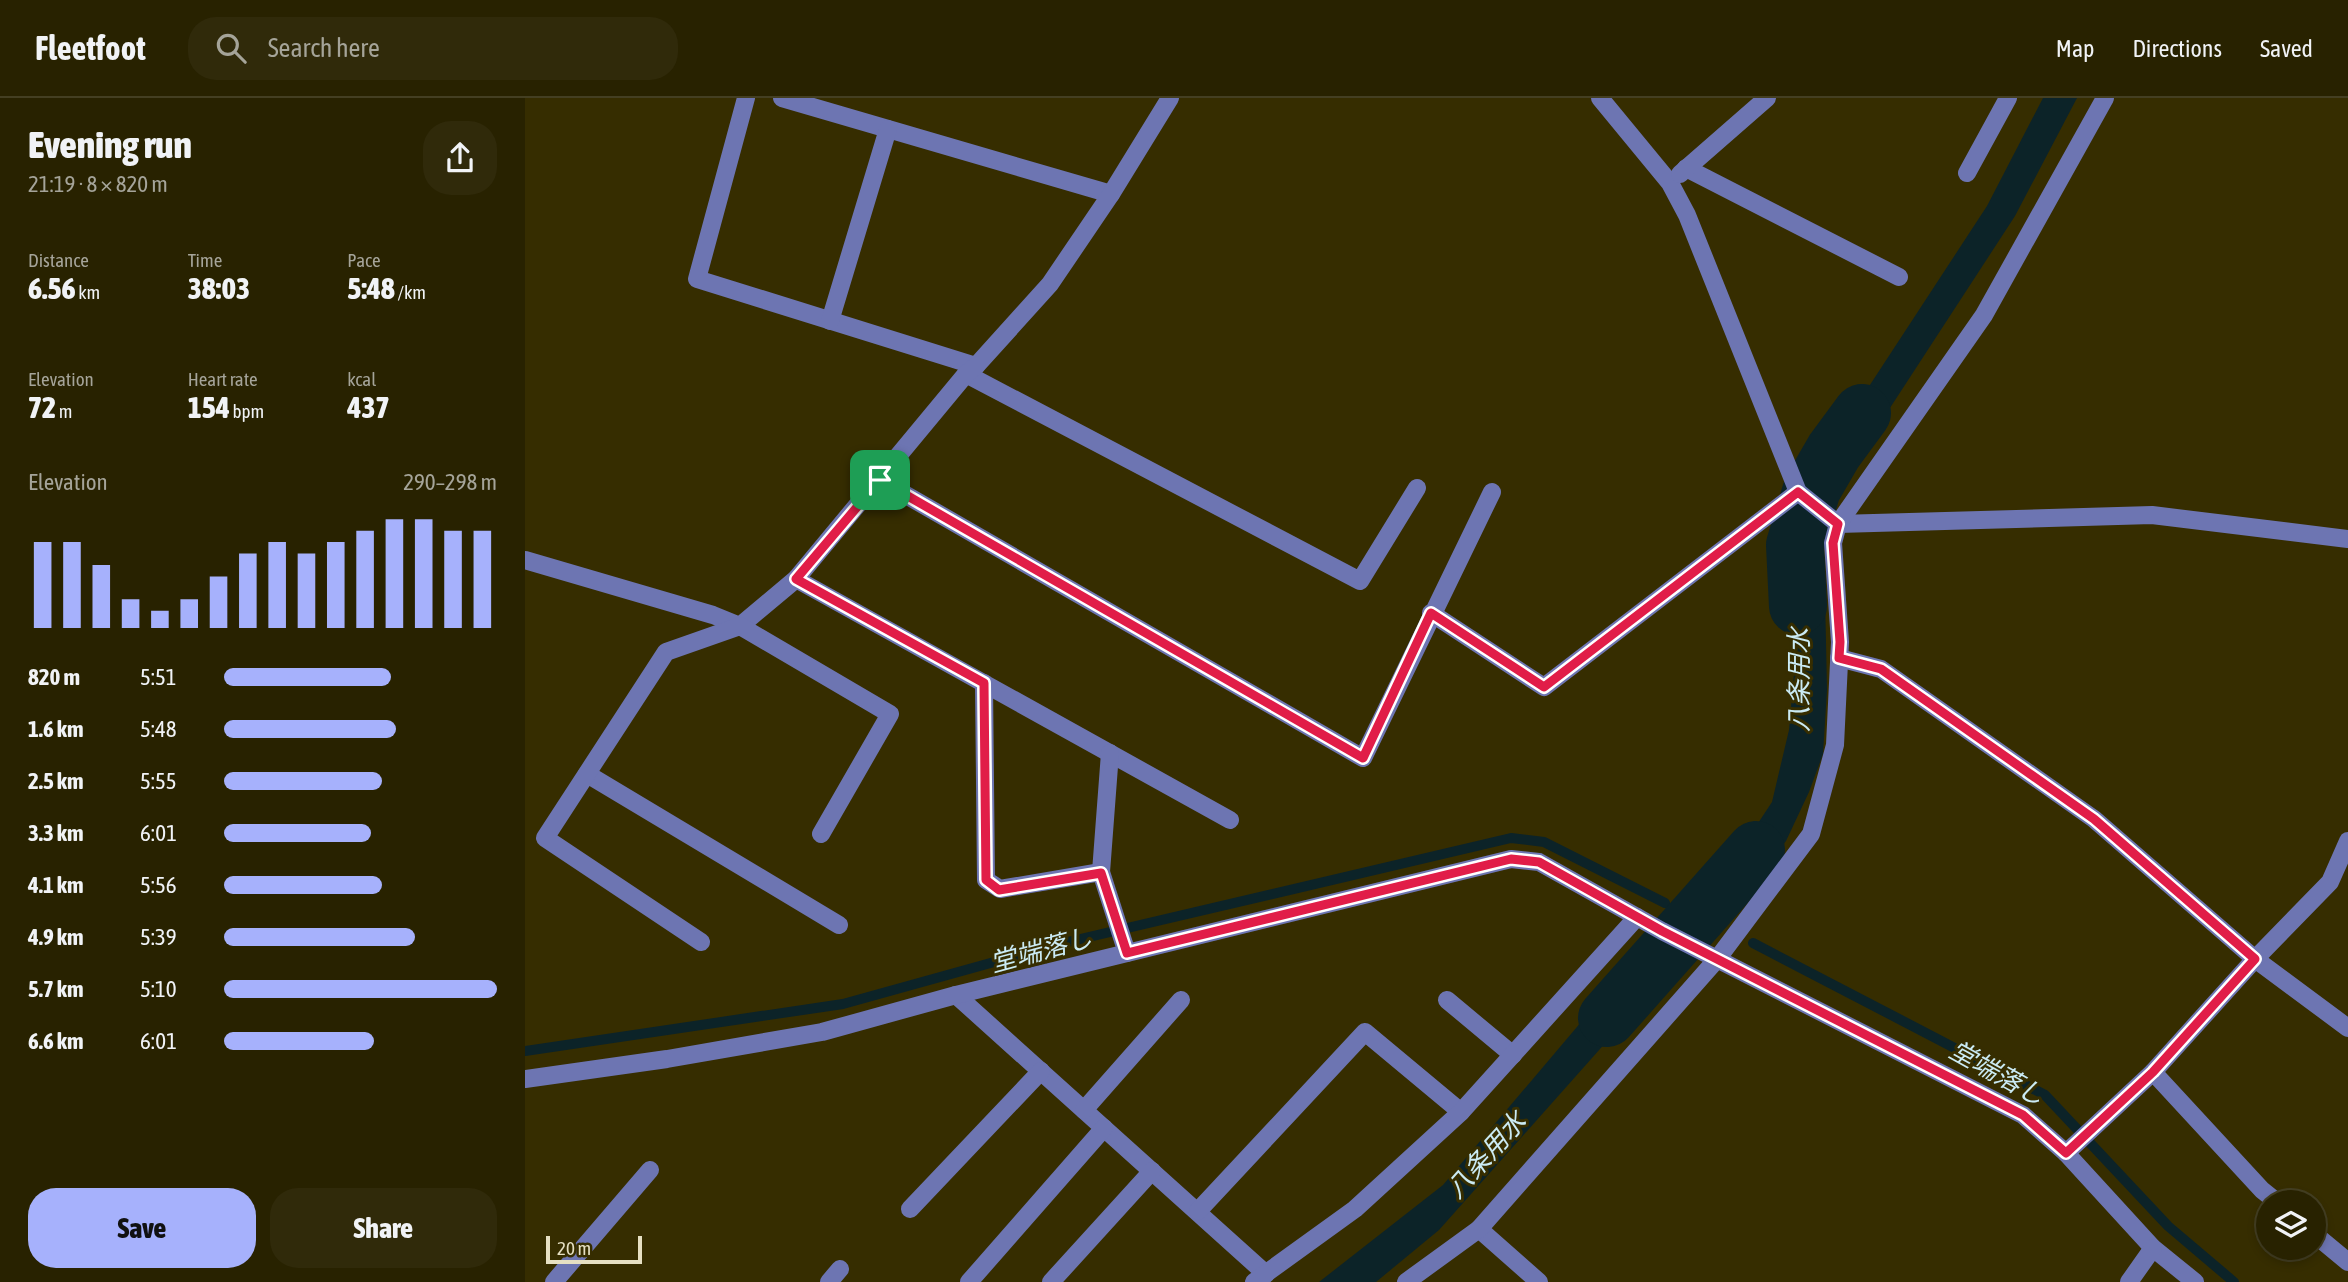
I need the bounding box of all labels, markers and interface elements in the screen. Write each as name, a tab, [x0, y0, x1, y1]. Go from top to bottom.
search box	[188, 17, 678, 80]
text: Fleetfoot	[35, 29, 146, 67]
icon: search	[212, 29, 250, 67]
text: Search here	[268, 33, 380, 63]
text: Map	[2056, 35, 2094, 62]
text: Directions	[2132, 35, 2222, 62]
text: Saved	[2260, 35, 2313, 62]
button: share	[423, 121, 497, 195]
text: Evening run	[28, 123, 192, 166]
text: 21:19 · 8 × 820 m	[28, 171, 168, 197]
text: Distance	[28, 249, 89, 271]
text: Time	[188, 249, 222, 271]
text: Pace	[347, 249, 381, 271]
text: 6.56	[28, 271, 76, 305]
text: 38:03	[188, 271, 250, 305]
text: 5:48	[347, 271, 395, 305]
text: km	[76, 281, 100, 303]
text: /km	[395, 281, 426, 303]
text: Elevation	[28, 368, 94, 390]
text: Heart rate	[188, 368, 258, 390]
text: kcal	[347, 368, 376, 390]
text: 72	[28, 390, 56, 424]
text: 154	[188, 390, 230, 424]
text: 437	[347, 390, 390, 424]
text: m	[56, 400, 73, 422]
text: bpm	[230, 400, 264, 422]
pin	[850, 450, 910, 510]
icon: arrive	[861, 461, 899, 499]
text: Elevation	[28, 469, 108, 495]
text: 290–298 m	[403, 469, 497, 495]
water label: 八条用水	[1784, 625, 1814, 732]
text: 820 m	[28, 664, 80, 690]
text: 5:51	[140, 664, 177, 690]
text: 1.6 km	[28, 716, 84, 742]
text: 5:48	[140, 716, 177, 742]
text: 2.5 km	[28, 768, 84, 794]
text: 5:55	[140, 768, 177, 794]
text: 3.3 km	[28, 820, 84, 846]
text: 6:01	[140, 820, 177, 846]
text: 4.1 km	[28, 872, 84, 898]
text: 5:56	[140, 872, 177, 898]
water label: 堂端落し	[987, 922, 1095, 978]
text: 4.9 km	[28, 924, 84, 950]
text: 5:39	[140, 924, 177, 950]
text: 5.7 km	[28, 976, 84, 1002]
text: 5:10	[140, 976, 177, 1002]
text: 6.6 km	[28, 1028, 84, 1054]
text: 6:01	[140, 1028, 177, 1054]
water label: 堂端落し	[1944, 1035, 2050, 1111]
water label: 八条用水	[1440, 1104, 1534, 1204]
button: Save	[28, 1188, 256, 1268]
button: Share	[270, 1188, 497, 1268]
map controls	[2256, 1190, 2326, 1260]
button: layers	[2256, 1190, 2326, 1260]
scale bar	[546, 1233, 642, 1265]
text: 20 m	[557, 1237, 591, 1259]

